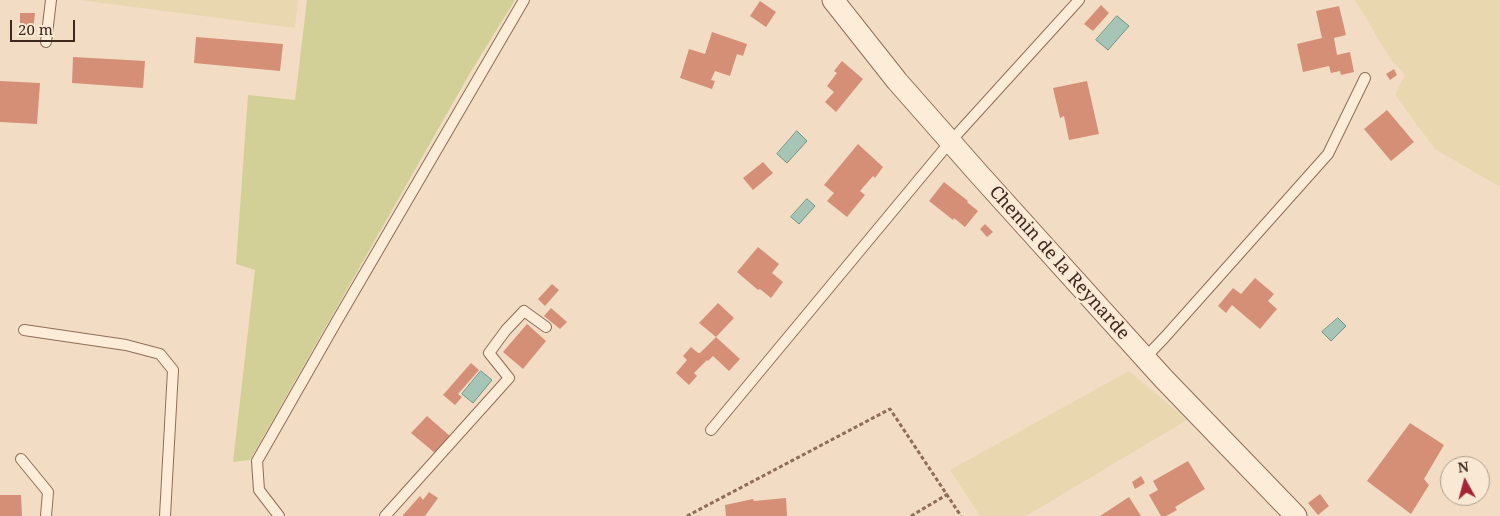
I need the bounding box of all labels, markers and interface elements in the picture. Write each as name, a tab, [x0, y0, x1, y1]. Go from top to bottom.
scale bar	[12, 10, 78, 42]
text: 20 m	[18, 19, 53, 39]
street label: Chemin de la Reynarde	[984, 182, 1134, 344]
north arrow	[1440, 456, 1490, 506]
text: N	[1457, 457, 1470, 477]

